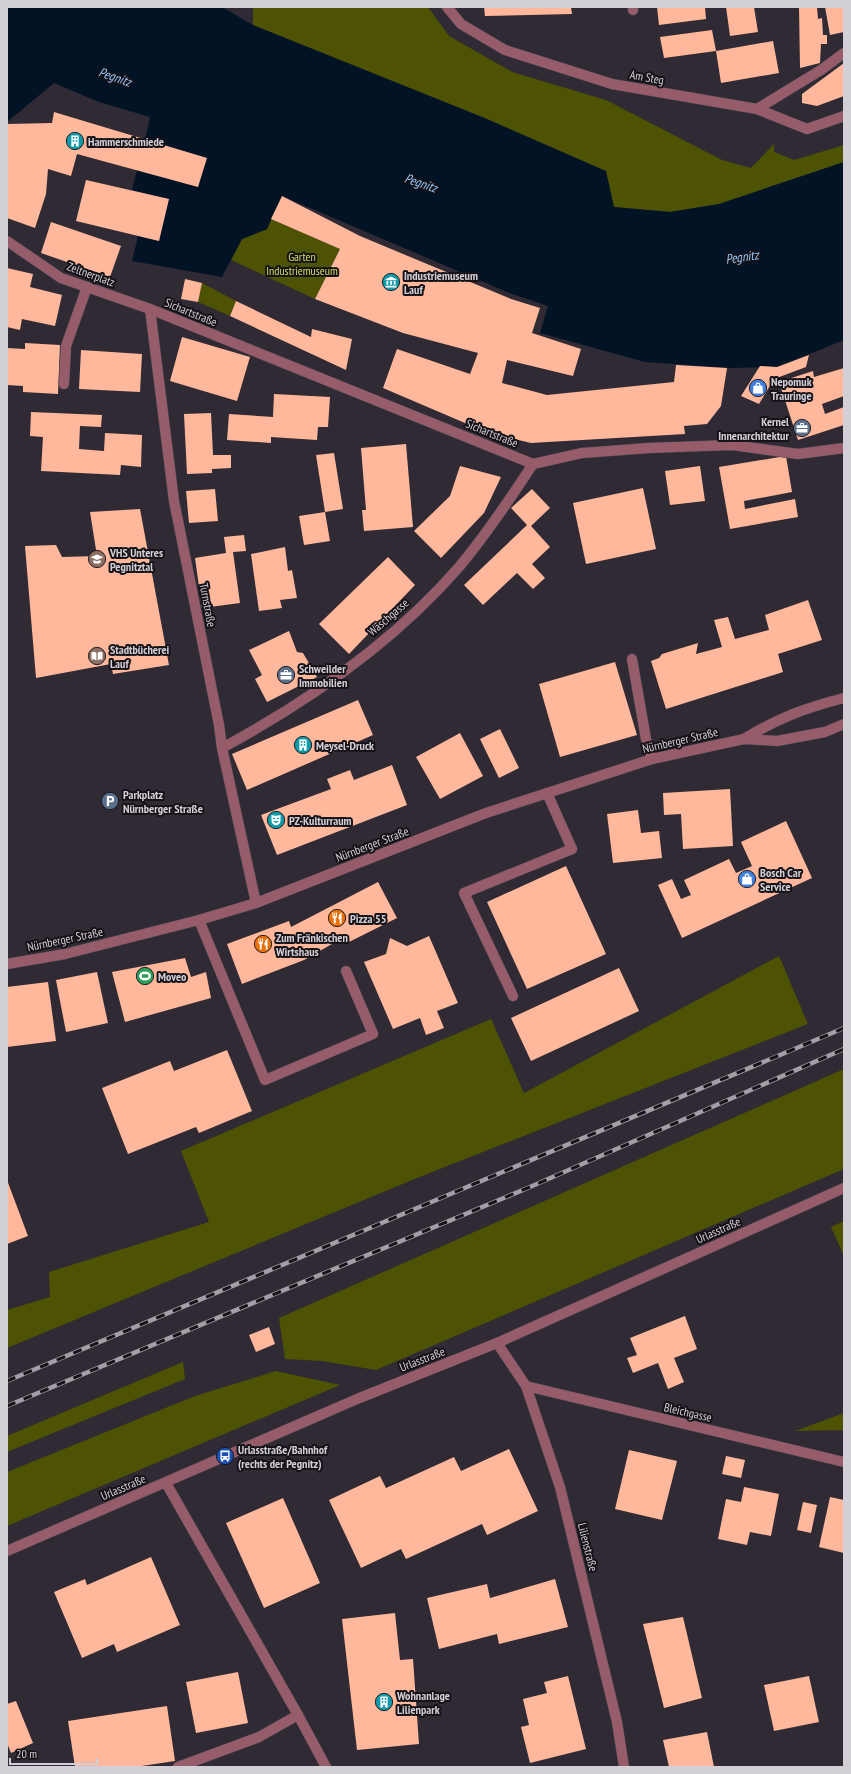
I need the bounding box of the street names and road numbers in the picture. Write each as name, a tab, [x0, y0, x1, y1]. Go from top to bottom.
street label: Am Steg	[629, 67, 665, 87]
street label: Zeltnerplatz	[65, 258, 117, 290]
street label: Sichartstraße	[163, 295, 219, 329]
street label: Sichartstraße	[464, 416, 520, 450]
street label: Turnstraße	[196, 582, 220, 628]
street label: Wäschgasse	[364, 595, 412, 639]
street label: Nürnberger Straße	[641, 724, 719, 756]
street label: Nürnberger Straße	[333, 823, 411, 865]
street label: Nürnberger Straße	[26, 924, 104, 954]
street label: Urlasstraße	[693, 1213, 743, 1247]
street label: Urlasstraße	[397, 1343, 447, 1375]
street label: Bleichgasse	[663, 1399, 713, 1425]
street label: Urlasstraße	[98, 1471, 148, 1503]
street label: Lilienstraße	[575, 1521, 601, 1573]

